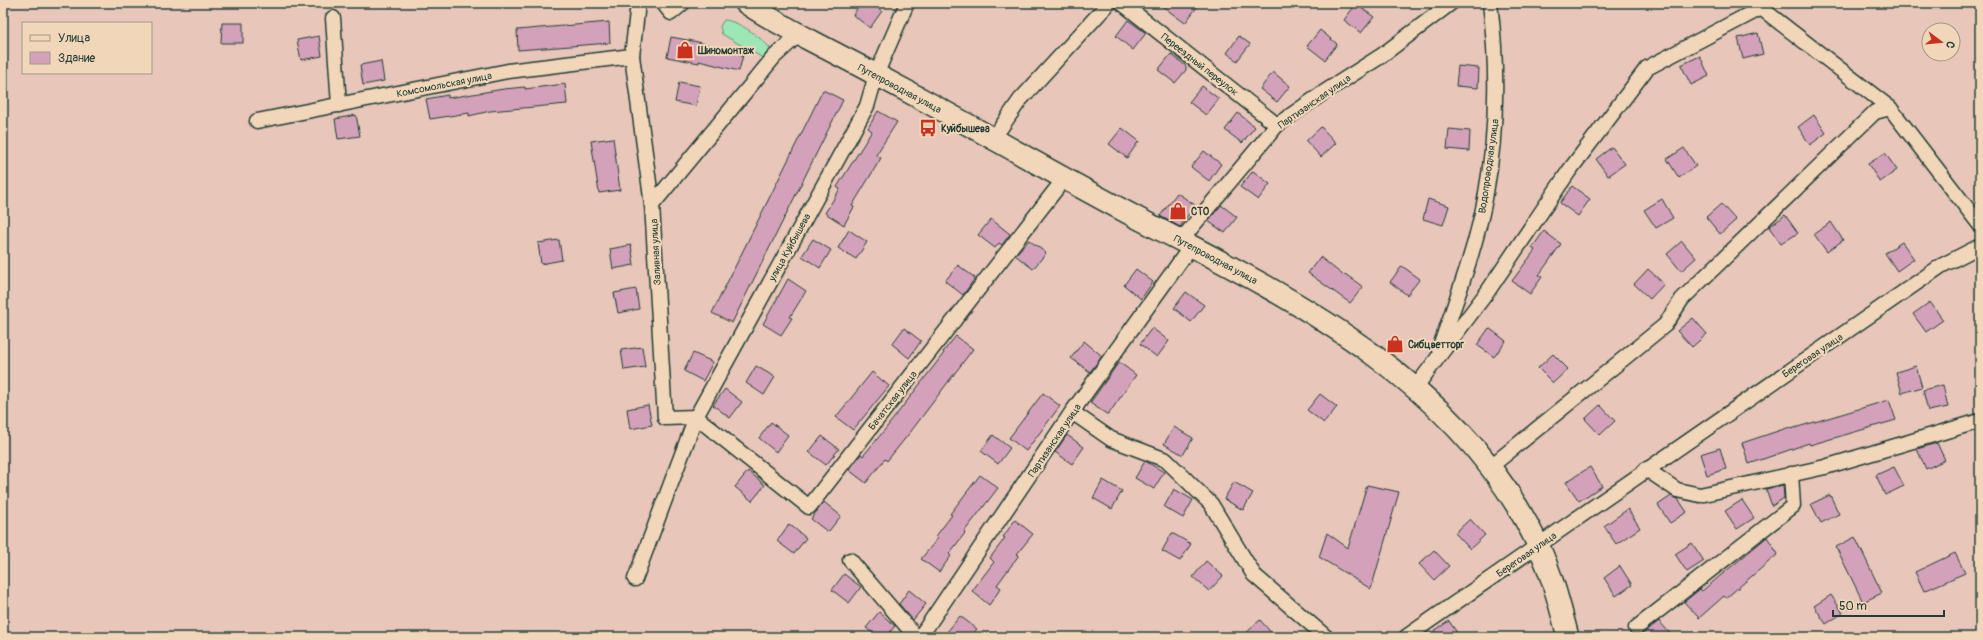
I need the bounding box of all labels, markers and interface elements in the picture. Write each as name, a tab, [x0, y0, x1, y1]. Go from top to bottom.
legend	[22, 22, 152, 74]
north arrow	[1921, 22, 1961, 62]
text: Улица	[58, 31, 90, 46]
street label: Переездный переулок	[1158, 31, 1240, 99]
shop icon: Шиномонтаж	[675, 40, 695, 60]
text: С	[1943, 40, 1957, 50]
place label: Шиномонтаж	[697, 45, 755, 57]
text: Здание	[58, 51, 95, 66]
street label: Путепроводная улица	[856, 62, 944, 116]
street label: Комсомольская улица	[396, 70, 493, 100]
street label: Партизанская улица	[1276, 72, 1354, 131]
bus stop icon: Куйбышева	[918, 118, 938, 138]
street label: Водопроводная улица	[1476, 118, 1502, 214]
place label: Куйбышева	[941, 123, 990, 135]
shop icon: СТО	[1168, 201, 1188, 221]
place label: СТО	[1191, 206, 1210, 218]
street label: улица Куйбышева	[766, 211, 814, 284]
street label: Заливная улица	[648, 218, 664, 286]
street label: Путепроводная улица	[1172, 233, 1260, 287]
street label: Береговая улица	[1780, 331, 1846, 381]
shop icon: Сибцветторг	[1385, 334, 1405, 354]
place label: Сибцветторг	[1408, 339, 1465, 351]
street label: Бачатская улица	[866, 368, 920, 433]
street label: Партизанская улица	[1026, 401, 1084, 480]
street label: Береговая улица	[1494, 529, 1559, 580]
scale bar	[1833, 592, 1944, 618]
text: 50 m	[1839, 599, 1867, 614]

